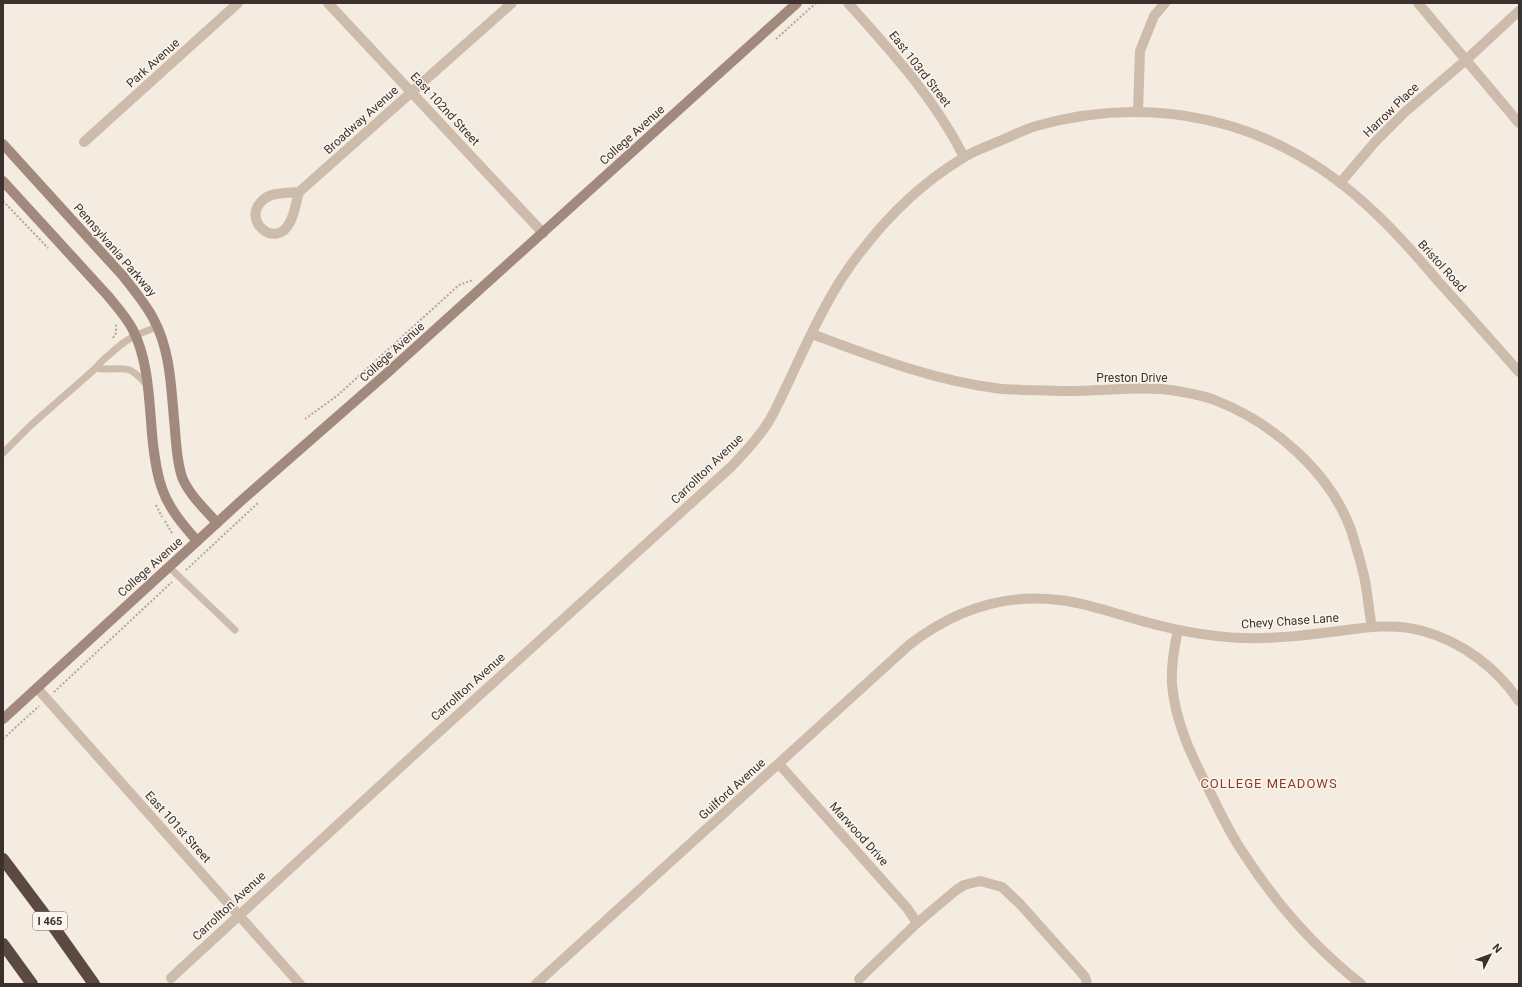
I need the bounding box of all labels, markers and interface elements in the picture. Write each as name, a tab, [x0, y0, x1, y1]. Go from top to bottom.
street label: East 103rd Street	[886, 28, 954, 110]
street label: Park Avenue	[124, 36, 182, 90]
street label: East 102nd Street	[408, 70, 482, 148]
street label: Harrow Place	[1360, 80, 1422, 140]
street label: Broadway Avenue	[321, 83, 401, 157]
street label: College Avenue	[597, 102, 667, 168]
street label: Pennsylvania Parkway	[71, 201, 159, 300]
street label: Bristol Road	[1415, 237, 1469, 295]
street label: College Avenue	[357, 319, 427, 385]
street label: Preston Drive	[1096, 371, 1168, 385]
street label: Carrollton Avenue	[668, 431, 746, 507]
street label: College Avenue	[115, 534, 185, 600]
street label: Chevy Chase Lane	[1241, 611, 1339, 631]
street label: Carrollton Avenue	[428, 650, 508, 724]
street label: Guilford Avenue	[696, 755, 768, 823]
district label: COLLEGE MEADOWS	[1200, 776, 1338, 791]
street label: East 101st Street	[142, 788, 214, 866]
street label: Marwood Drive	[827, 799, 891, 869]
street label: Carrollton Avenue	[190, 869, 268, 943]
road number: I 465	[33, 912, 67, 930]
north arrow	[1470, 935, 1510, 975]
text: N	[1490, 941, 1505, 956]

